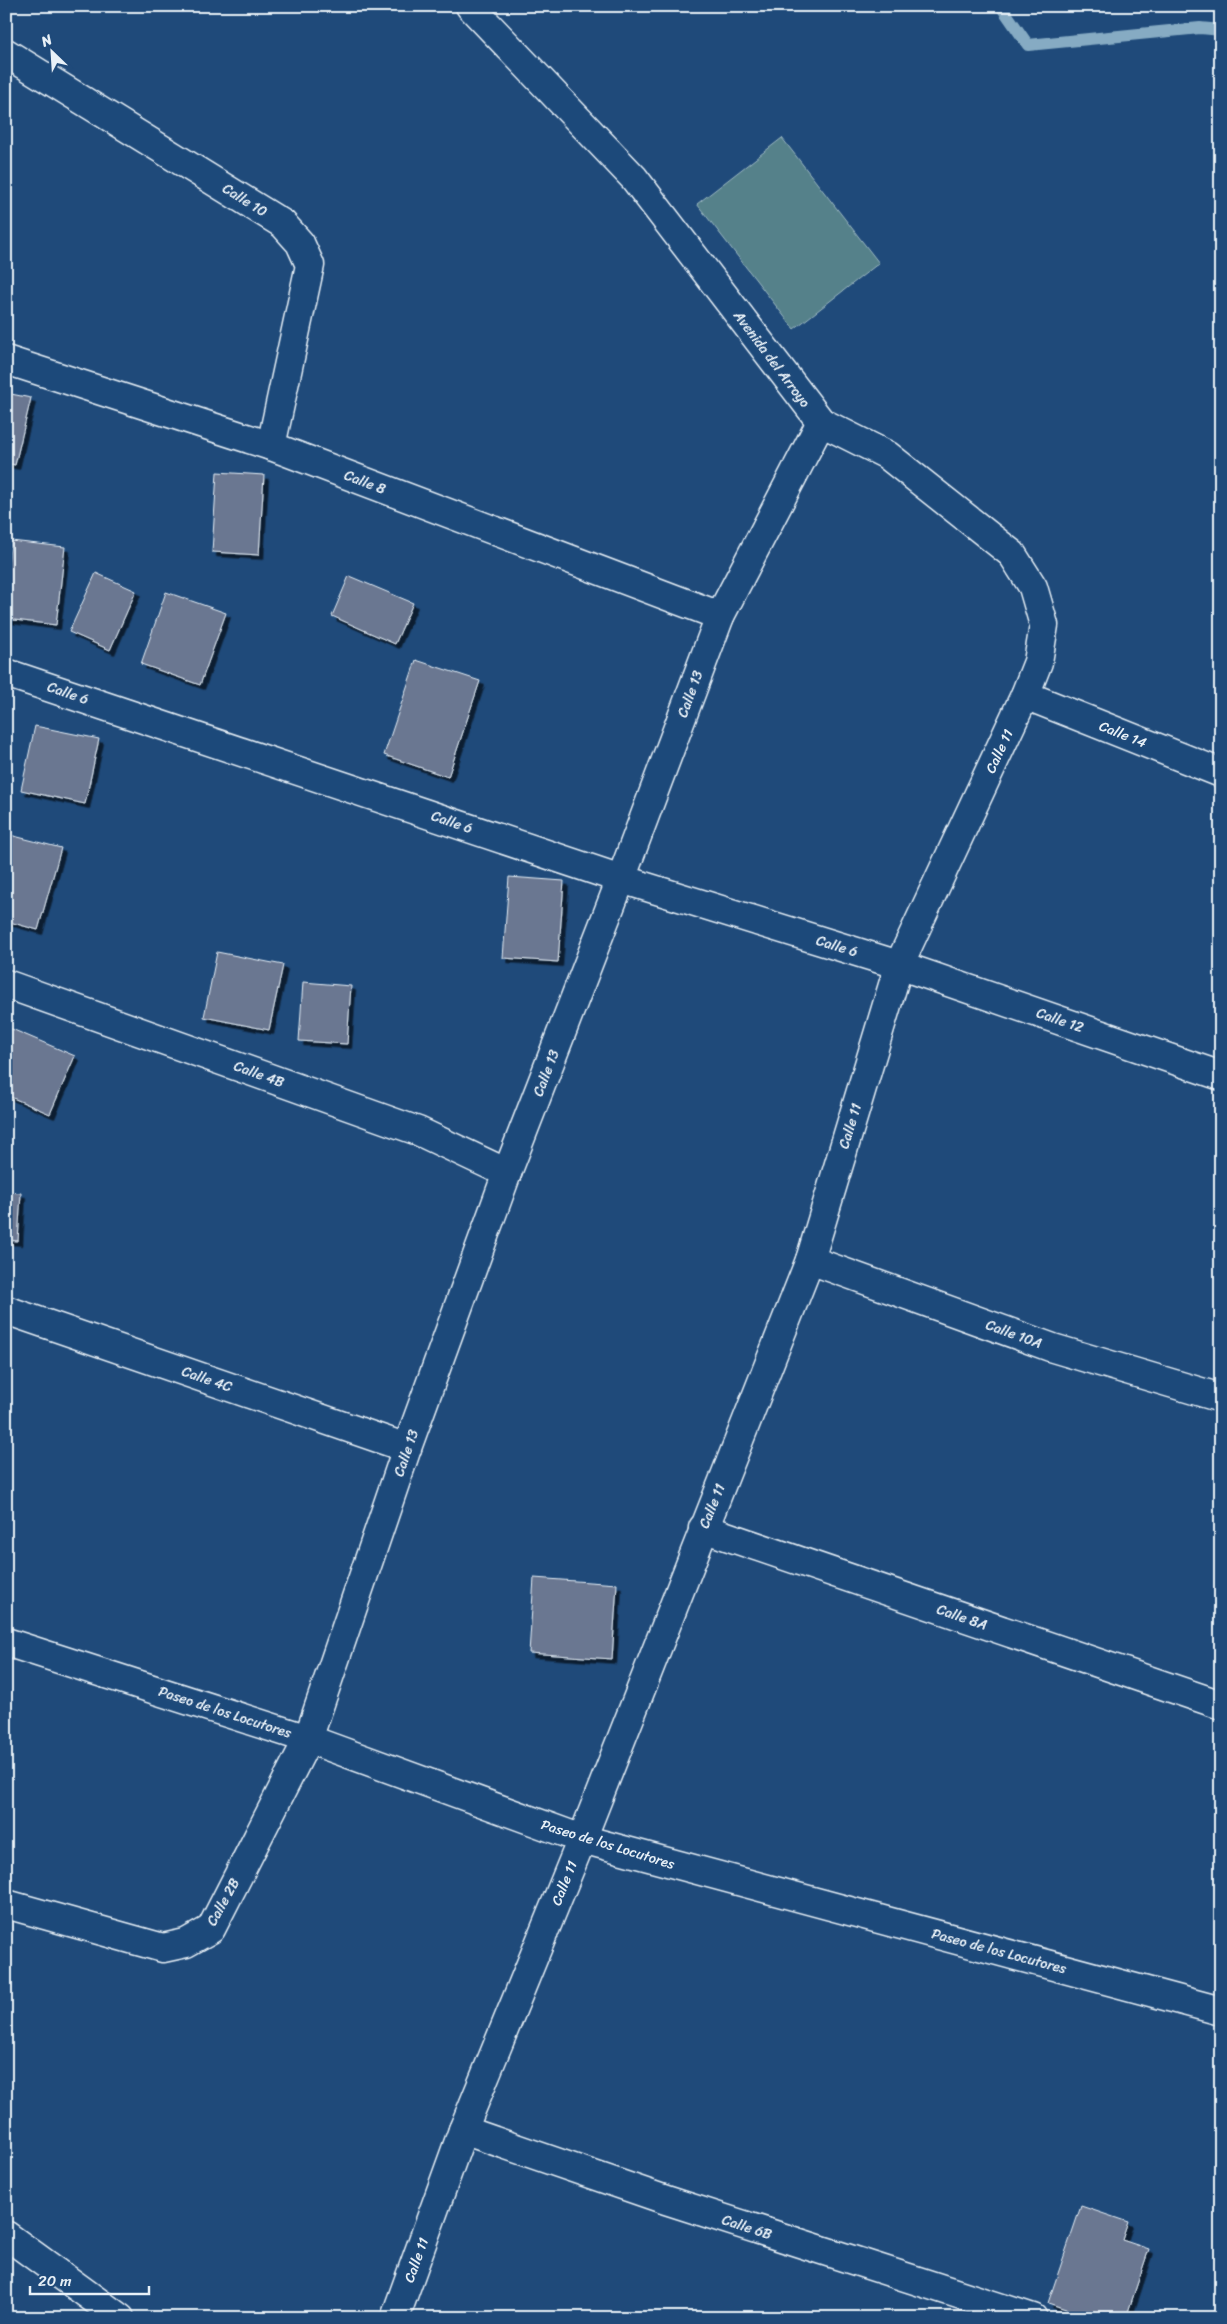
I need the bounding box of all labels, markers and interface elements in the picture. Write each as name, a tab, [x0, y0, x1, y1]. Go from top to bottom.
text: N	[36, 27, 57, 54]
north arrow	[28, 28, 78, 78]
street label: Calle 10	[217, 177, 272, 224]
street label: Avenida del Arroyo	[726, 304, 817, 413]
street label: Calle 8	[340, 463, 390, 502]
street label: Calle 13	[670, 667, 711, 721]
street label: Calle 6	[44, 675, 92, 712]
street label: Calle 14	[1095, 714, 1151, 755]
street label: Calle 11	[978, 725, 1021, 778]
street label: Calle 6	[428, 804, 476, 841]
street label: Calle 6	[813, 928, 861, 965]
street label: Calle 12	[1033, 1001, 1087, 1040]
street label: Calle 13	[526, 1046, 567, 1100]
street label: Calle 4B	[230, 1054, 288, 1095]
street label: Calle 11	[832, 1100, 869, 1152]
street label: Calle 10A	[982, 1313, 1046, 1356]
street label: Calle 4C	[178, 1359, 236, 1400]
street label: Calle 13	[387, 1426, 426, 1480]
street label: Calle 11	[692, 1480, 733, 1532]
street label: Calle 8A	[933, 1597, 991, 1638]
street label: Paseo de los Locutores	[155, 1679, 295, 1746]
street label: Paseo de los Locutores	[538, 1812, 678, 1877]
street label: Calle 11	[544, 1857, 585, 1909]
street label: Calle 2B	[200, 1874, 247, 1931]
street label: Paseo de los Locutores	[929, 1921, 1070, 1982]
street label: Calle 6B	[719, 2208, 775, 2247]
street label: Calle 11	[397, 2234, 436, 2286]
scale bar	[30, 2264, 149, 2296]
text: 20 m	[38, 2268, 72, 2294]

